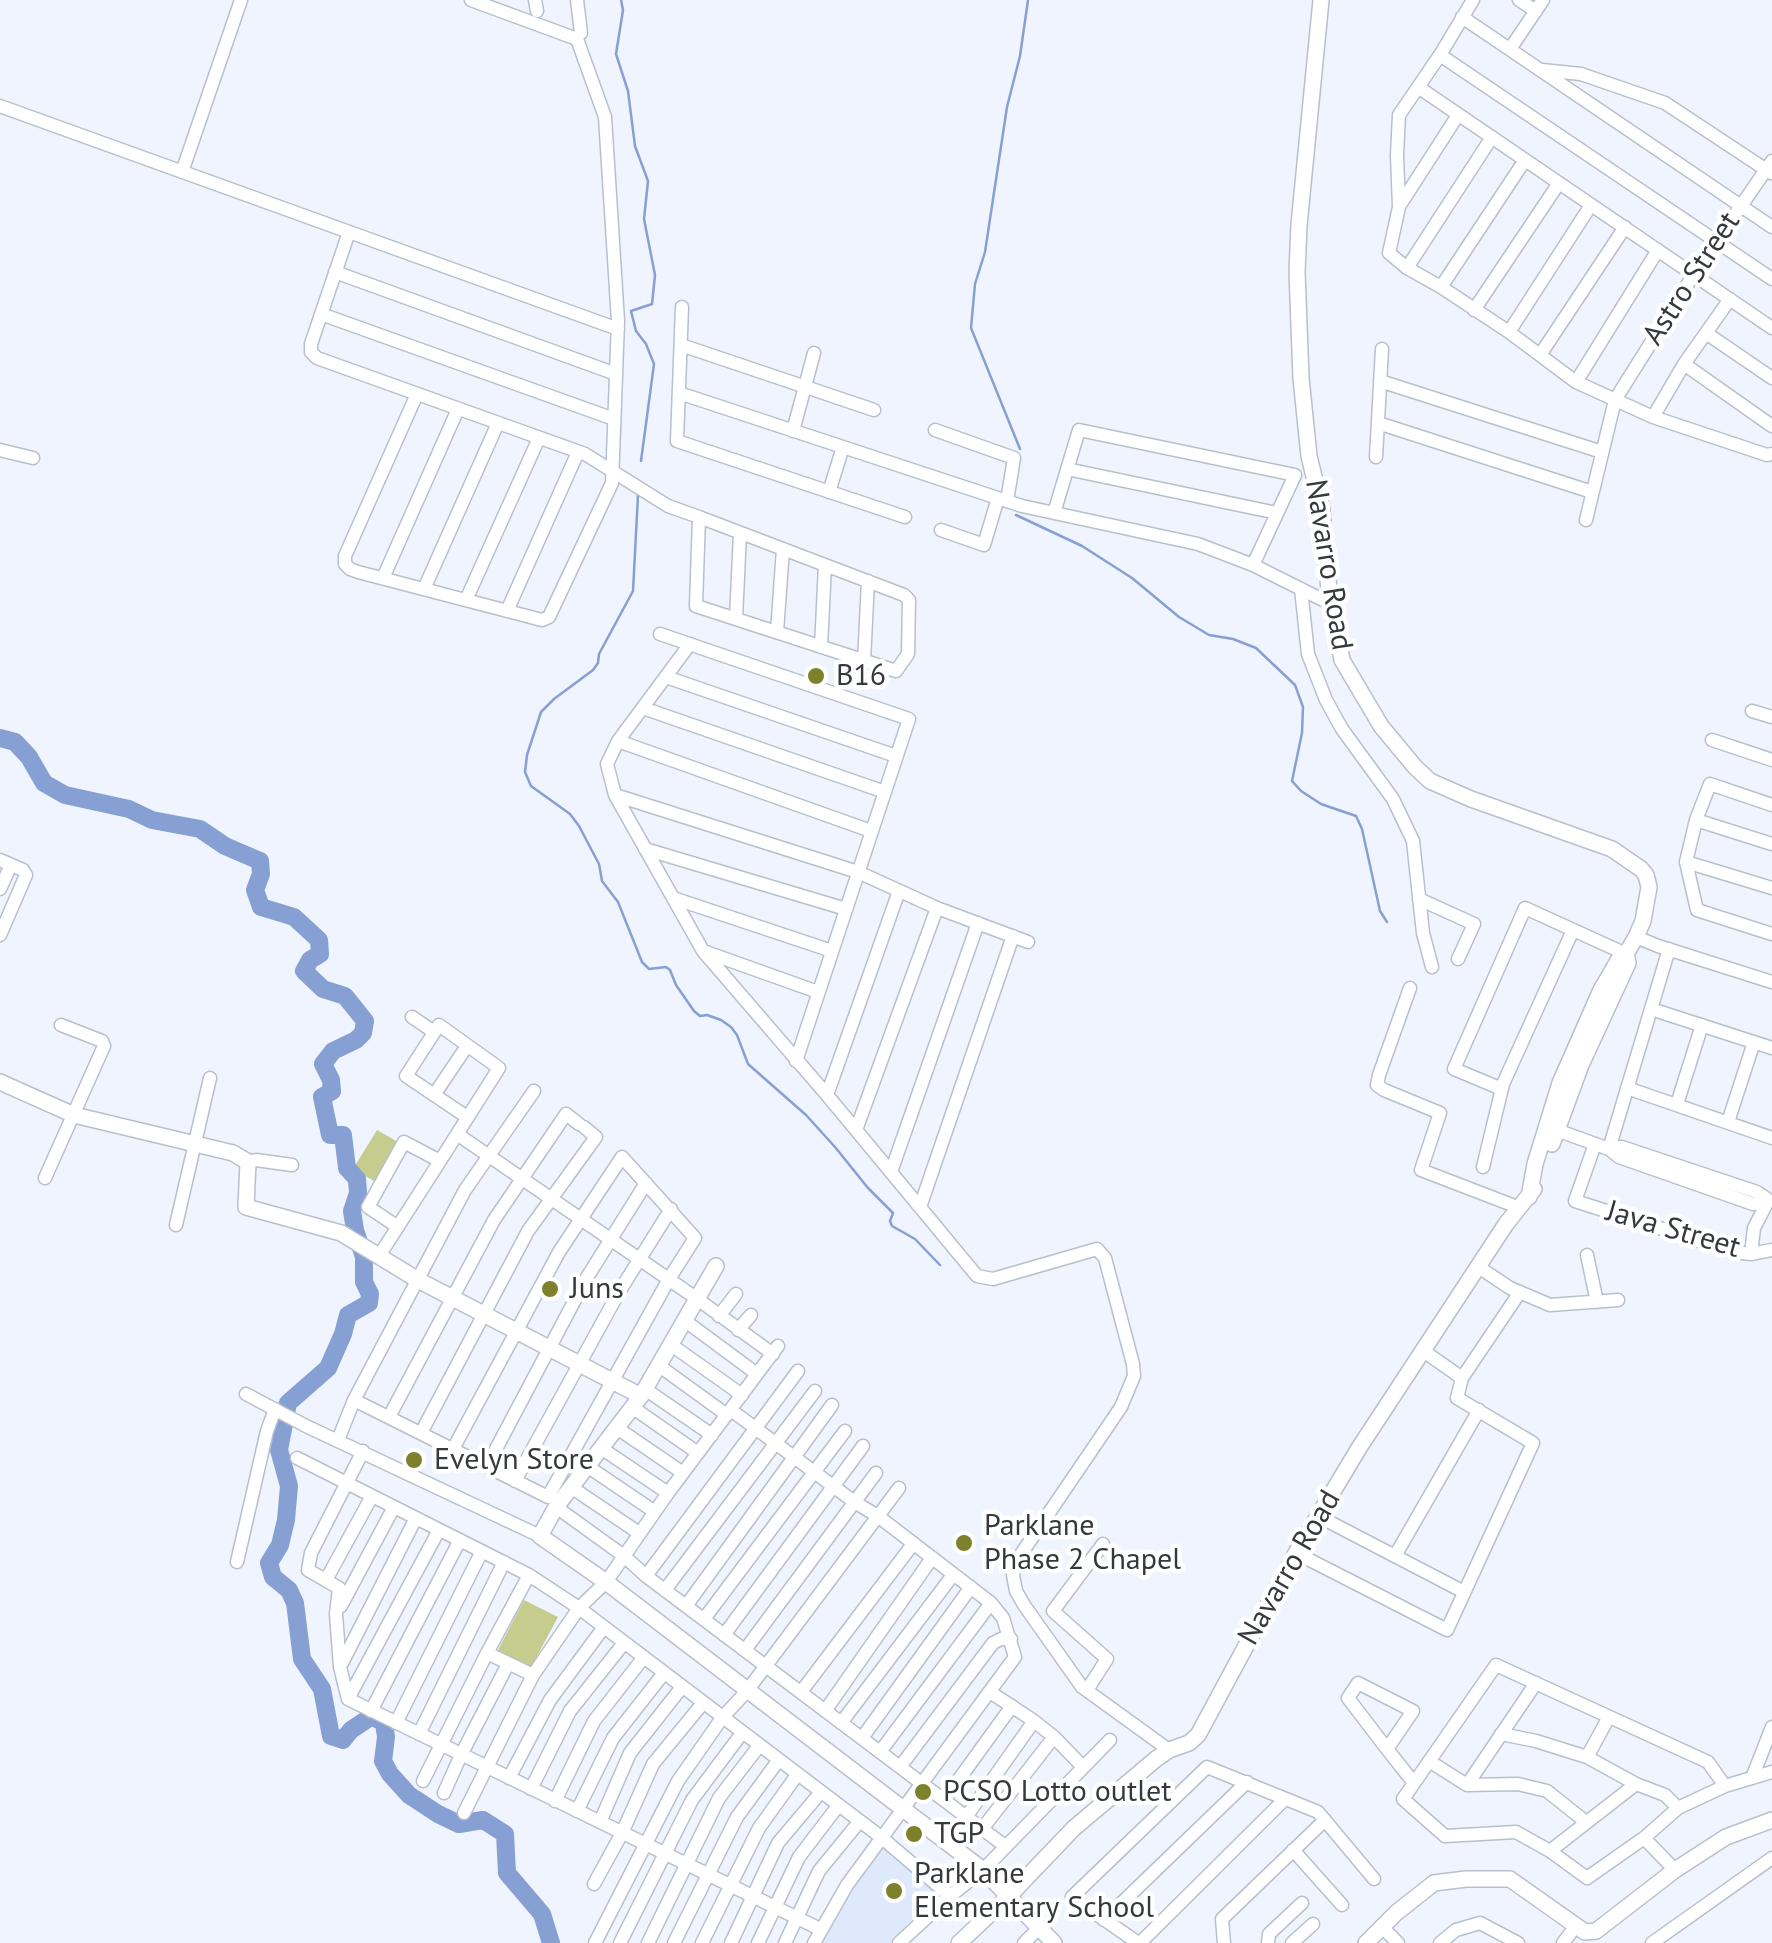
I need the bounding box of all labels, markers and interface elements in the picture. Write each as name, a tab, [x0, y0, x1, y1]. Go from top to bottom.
street label: Astro Street	[1636, 206, 1748, 352]
street label: Navarro Road	[1297, 477, 1359, 653]
place label: B16	[836, 658, 886, 694]
marker: B16	[805, 665, 827, 687]
street label: Java Street	[1602, 1194, 1744, 1266]
place label: Juns	[570, 1271, 624, 1307]
marker: Juns	[539, 1278, 561, 1300]
place label: Evelyn Store	[434, 1442, 594, 1478]
marker: Evelyn Store	[403, 1449, 425, 1471]
street label: Navarro Road	[1231, 1484, 1349, 1652]
place label: Parklane Phase 2 Chapel	[984, 1508, 1181, 1578]
marker: Parklane Phase 2 Chapel	[953, 1532, 975, 1554]
place label: PCSO Lotto outlet	[943, 1774, 1171, 1810]
marker: PCSO Lotto outlet	[912, 1781, 934, 1803]
place label: TGP	[934, 1816, 984, 1852]
marker: TGP	[903, 1823, 925, 1845]
place label: Parklane Elementary School	[914, 1856, 1154, 1926]
marker: Parklane Elementary School	[883, 1880, 905, 1902]

